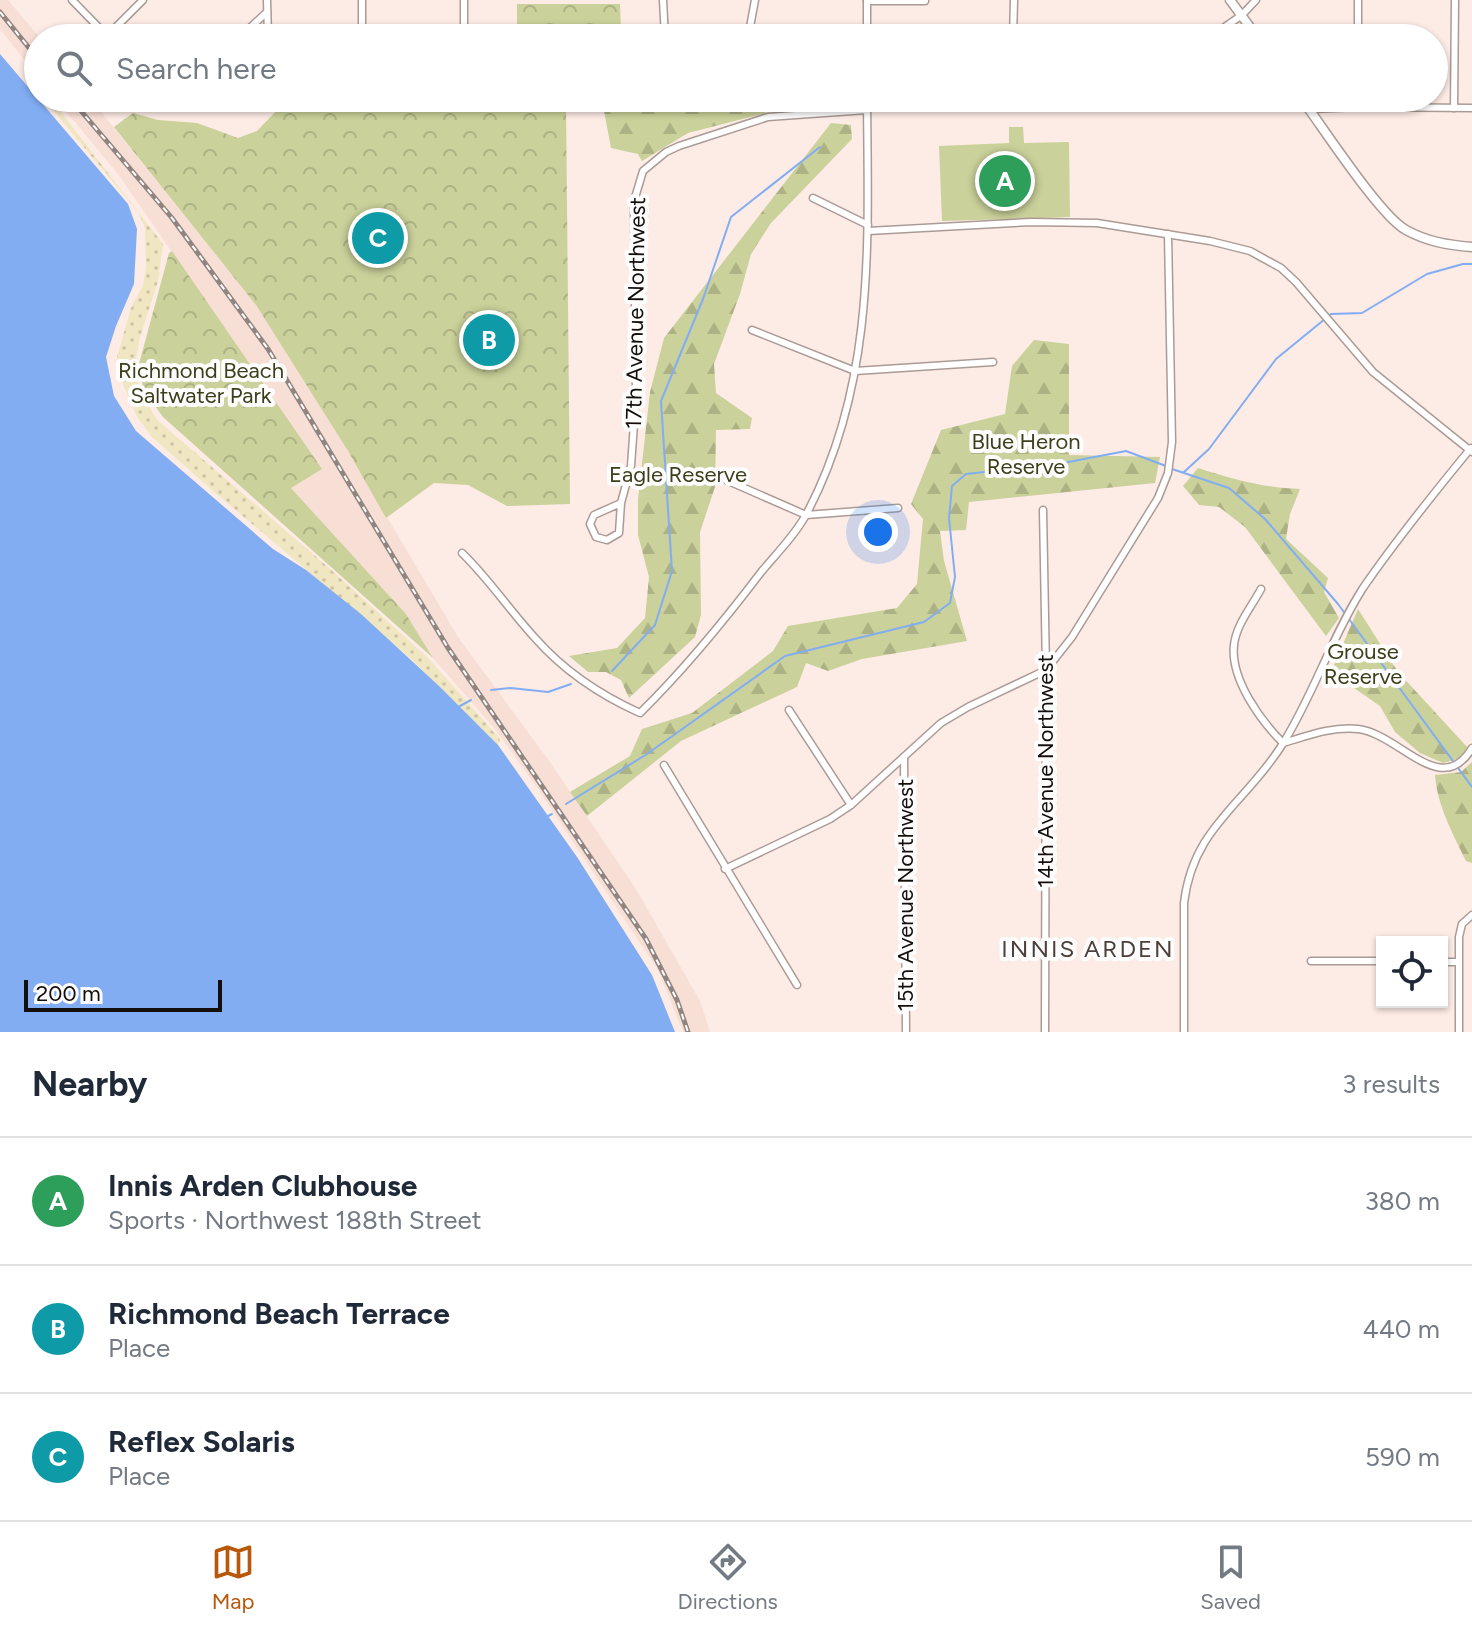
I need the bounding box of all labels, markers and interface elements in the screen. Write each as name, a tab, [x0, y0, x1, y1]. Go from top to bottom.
search box	[24, 24, 1448, 112]
icon: search	[52, 46, 96, 90]
text: Search here	[116, 50, 276, 87]
pin: A	[979, 151, 1031, 211]
street label: 17th Avenue Northwest	[620, 197, 651, 429]
pin: C	[352, 208, 404, 268]
pin: B	[463, 310, 515, 370]
park label: Richmond Beach Saltwater Park	[118, 357, 284, 409]
park label: Blue Heron Reserve	[971, 428, 1081, 480]
park label: Eagle Reserve	[609, 461, 747, 488]
your location	[858, 512, 898, 552]
park label: Grouse Reserve	[1324, 638, 1402, 690]
street label: 14th Avenue Northwest	[1032, 654, 1059, 888]
street label: 15th Avenue Northwest	[892, 779, 919, 1011]
district label: INNIS ARDEN	[1001, 934, 1175, 963]
map controls	[1376, 936, 1448, 1008]
button: locate	[1376, 936, 1448, 1008]
scale bar	[24, 976, 222, 1012]
text: 200 m	[36, 980, 101, 1007]
text: Nearby	[32, 1064, 147, 1105]
text: 3 results	[1342, 1068, 1440, 1100]
text: Innis Arden Clubhouse	[108, 1167, 417, 1204]
text: A	[49, 1185, 67, 1217]
text: 380 m	[1365, 1185, 1440, 1217]
text: Sports · Northwest 188th Street	[108, 1204, 482, 1236]
text: Richmond Beach Terrace	[108, 1295, 450, 1332]
text: B	[50, 1313, 66, 1345]
text: 440 m	[1362, 1313, 1440, 1345]
text: Place	[108, 1332, 170, 1364]
text: Reflex Solaris	[108, 1423, 295, 1460]
text: C	[49, 1441, 67, 1473]
text: 590 m	[1365, 1441, 1440, 1473]
text: Place	[108, 1460, 170, 1492]
tab: Map	[211, 1540, 255, 1615]
tab: Directions	[678, 1540, 778, 1615]
tab: Saved	[1200, 1540, 1261, 1615]

